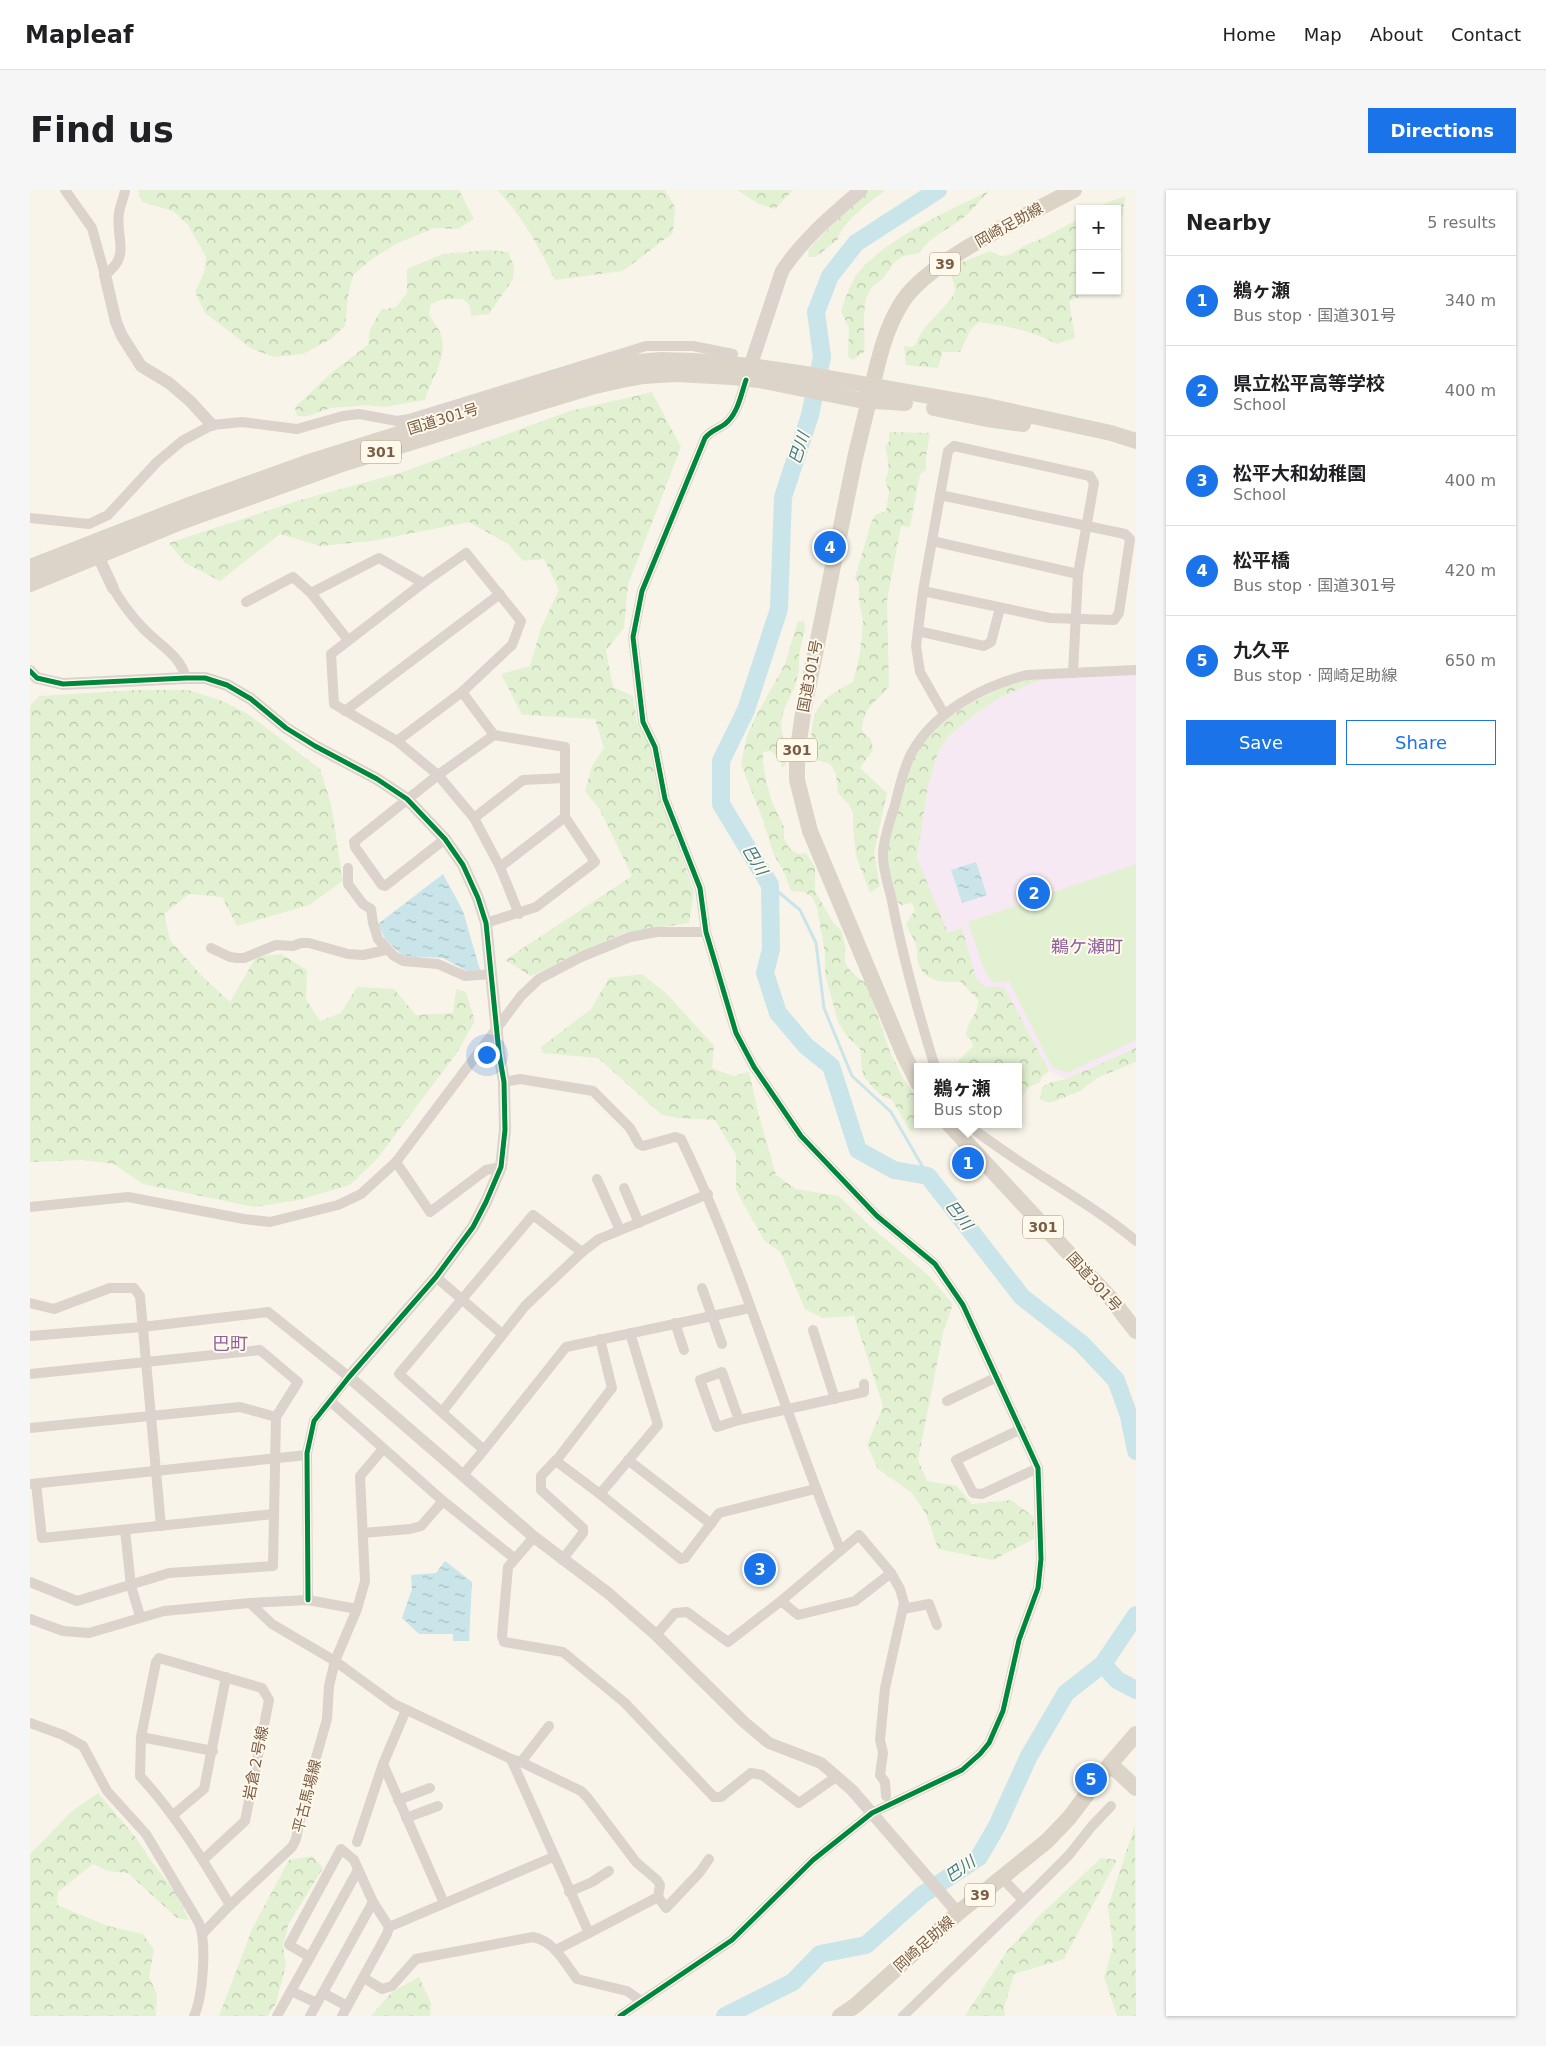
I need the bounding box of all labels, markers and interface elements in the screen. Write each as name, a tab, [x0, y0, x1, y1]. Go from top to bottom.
text: Mapleaf	[25, 21, 133, 49]
text: Home	[1223, 24, 1276, 45]
text: Map	[1304, 24, 1342, 45]
text: About	[1370, 24, 1423, 45]
text: Contact	[1451, 24, 1521, 45]
button: Directions	[1368, 108, 1516, 153]
text: Find us	[30, 110, 174, 150]
street label: 岡崎足助線	[972, 199, 1046, 251]
map controls	[1076, 205, 1121, 295]
button: +	[1076, 205, 1121, 250]
text: Nearby	[1186, 211, 1271, 235]
text: 5 results	[1427, 213, 1496, 232]
button: −	[1076, 250, 1121, 295]
road number: 39	[930, 252, 960, 276]
text: 鵜ヶ瀬	[1233, 279, 1290, 301]
text: 1	[1196, 291, 1208, 310]
text: 340 m	[1445, 291, 1496, 310]
text: Bus stop · 国道301号	[1233, 306, 1396, 325]
text: 県立松平高等学校	[1233, 372, 1385, 394]
text: 2	[1196, 381, 1208, 400]
text: 400 m	[1445, 381, 1496, 400]
text: School	[1233, 395, 1286, 414]
street label: 国道301号	[405, 400, 481, 438]
water label: 巴川	[785, 428, 814, 466]
road number: 301	[361, 440, 401, 464]
text: 松平大和幼稚園	[1233, 462, 1366, 484]
text: 3	[1196, 471, 1208, 490]
text: 400 m	[1445, 471, 1496, 490]
text: School	[1233, 485, 1286, 504]
pin: 4	[814, 528, 846, 566]
text: 松平橋	[1233, 549, 1290, 571]
text: 4	[1196, 561, 1208, 580]
text: 420 m	[1445, 561, 1496, 580]
text: Bus stop · 国道301号	[1233, 576, 1396, 595]
street label: 国道301号	[794, 638, 826, 714]
text: 九久平	[1233, 639, 1290, 661]
text: 5	[1196, 651, 1208, 670]
text: 650 m	[1445, 651, 1496, 670]
text: Bus stop · 岡崎足助線	[1233, 666, 1397, 685]
button: Save	[1186, 720, 1336, 765]
button: Share	[1346, 720, 1496, 765]
road number: 301	[777, 738, 817, 762]
water label: 巴川	[739, 841, 772, 880]
pin: 2	[1018, 874, 1050, 912]
district label: 鵜ケ瀬町	[1051, 936, 1123, 957]
your location	[474, 1042, 500, 1068]
popup	[914, 1063, 1022, 1128]
text: 鵜ヶ瀬	[933, 1077, 990, 1099]
text: Bus stop	[933, 1100, 1003, 1119]
pin: 1	[952, 1144, 984, 1182]
water label: 巴川	[942, 1197, 978, 1235]
road number: 301	[1023, 1216, 1063, 1238]
street label: 国道301号	[1063, 1249, 1125, 1315]
district label: 巴町	[212, 1333, 248, 1354]
pin: 3	[744, 1550, 776, 1588]
street label: 岩倉２号線	[240, 1724, 272, 1802]
street label: 平古馬場線	[289, 1757, 325, 1835]
pin: 5	[1075, 1760, 1107, 1798]
water label: 巴川	[941, 1851, 980, 1886]
road number: 39	[965, 1884, 995, 1906]
street label: 岡崎足助線	[890, 1912, 958, 1976]

